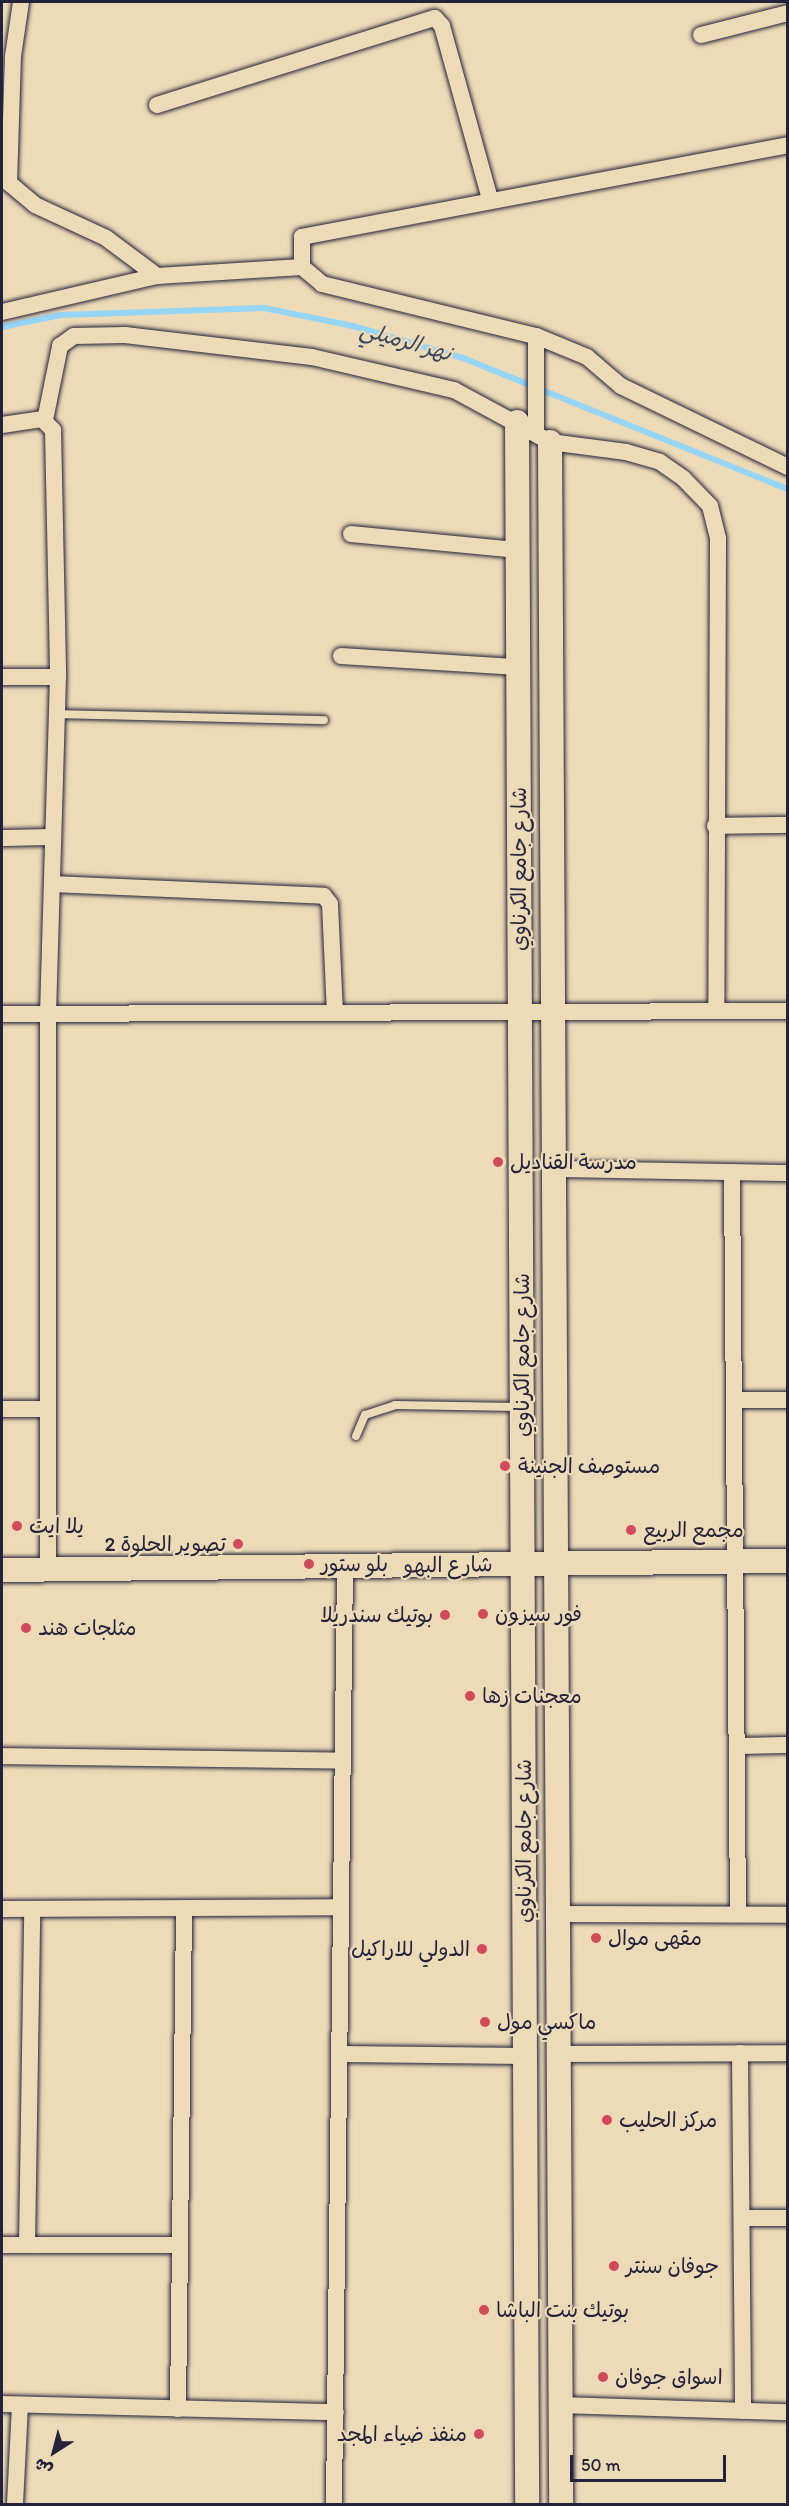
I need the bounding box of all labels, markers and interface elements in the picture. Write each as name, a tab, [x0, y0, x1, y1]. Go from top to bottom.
water label: نهر الرميلي	[358, 315, 454, 367]
street label: شارع جامع الكرناوي	[506, 787, 532, 951]
place label: مدرسة القناديل	[510, 1149, 637, 1175]
marker: مدرسة القناديل	[491, 1155, 505, 1169]
street label: شارع جامع الكرناوي	[509, 1273, 535, 1437]
place label: مستوصف الجنينة	[518, 1453, 660, 1479]
marker: مستوصف الجنينة	[496, 1457, 514, 1475]
place label: يلا ايت	[29, 1513, 84, 1539]
place label: مجمع الربيع	[643, 1517, 744, 1543]
marker: يلا ايت	[10, 1519, 24, 1533]
marker: مجمع الربيع	[624, 1523, 638, 1537]
place label: تصوير الحلوة 2	[105, 1531, 226, 1557]
marker: تصوير الحلوة 2	[231, 1537, 245, 1551]
place label: بلو ستور	[321, 1551, 388, 1577]
street label: شارع البهو	[403, 1552, 493, 1578]
marker: بلو ستور	[302, 1557, 316, 1571]
place label: فور سيزون	[495, 1601, 582, 1627]
place label: بوتيك سندريلا	[320, 1602, 433, 1628]
marker: فور سيزون	[476, 1607, 490, 1621]
marker: بوتيك سندريلا	[438, 1608, 452, 1622]
place label: مثلجات هند	[38, 1615, 137, 1641]
marker: مثلجات هند	[19, 1621, 33, 1635]
place label: معجنات زها	[482, 1683, 582, 1709]
marker: معجنات زها	[463, 1689, 477, 1703]
street label: شارع جامع الكرناوي	[511, 1759, 537, 1923]
place label: مقهى موال	[608, 1925, 702, 1951]
marker: مقهى موال	[589, 1931, 603, 1945]
place label: الدولي للاراكيل	[351, 1936, 470, 1962]
marker: الدولي للاراكيل	[475, 1942, 489, 1956]
place label: ماكسي مول	[497, 2009, 596, 2035]
marker: ماكسي مول	[478, 2015, 492, 2029]
place label: مركز الحليب	[619, 2107, 717, 2133]
marker: مركز الحليب	[600, 2113, 614, 2127]
place label: جوفان سنتر	[626, 2253, 719, 2279]
marker: جوفان سنتر	[607, 2259, 621, 2273]
place label: بوتيك بنت الباشا	[496, 2297, 629, 2323]
marker: بوتيك بنت الباشا	[477, 2303, 491, 2317]
place label: اسواق جوفان	[615, 2364, 723, 2390]
marker: اسواق جوفان	[596, 2370, 610, 2384]
place label: منفذ ضياء المجد	[337, 2421, 467, 2447]
north arrow	[24, 2422, 84, 2482]
marker: منفذ ضياء المجد	[472, 2427, 486, 2441]
scale bar	[573, 2443, 729, 2481]
text: ش	[30, 2454, 56, 2480]
text: 50 m	[581, 2454, 621, 2476]

